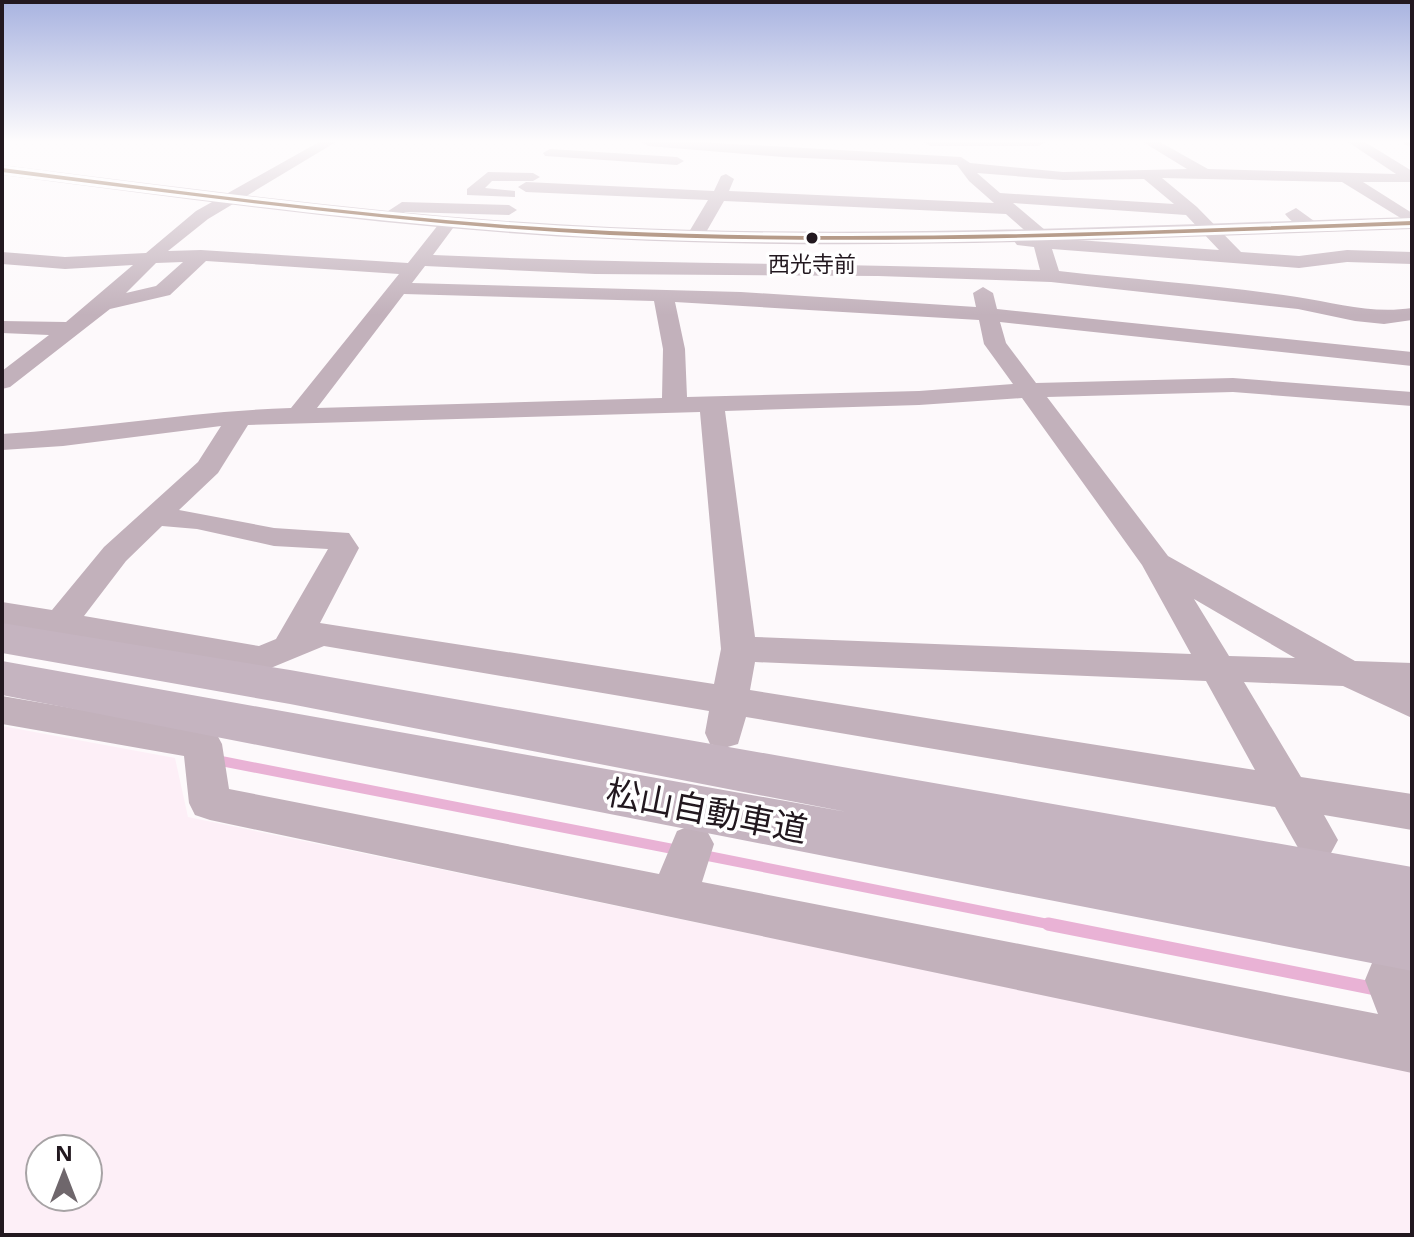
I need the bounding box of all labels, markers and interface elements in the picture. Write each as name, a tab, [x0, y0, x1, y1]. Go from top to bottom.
marker: 西光寺前	[804, 230, 820, 246]
place label: 西光寺前	[768, 248, 856, 278]
street label: 松山自動車道	[602, 768, 812, 852]
north arrow	[24, 1133, 104, 1213]
text: N	[55, 1137, 73, 1167]

